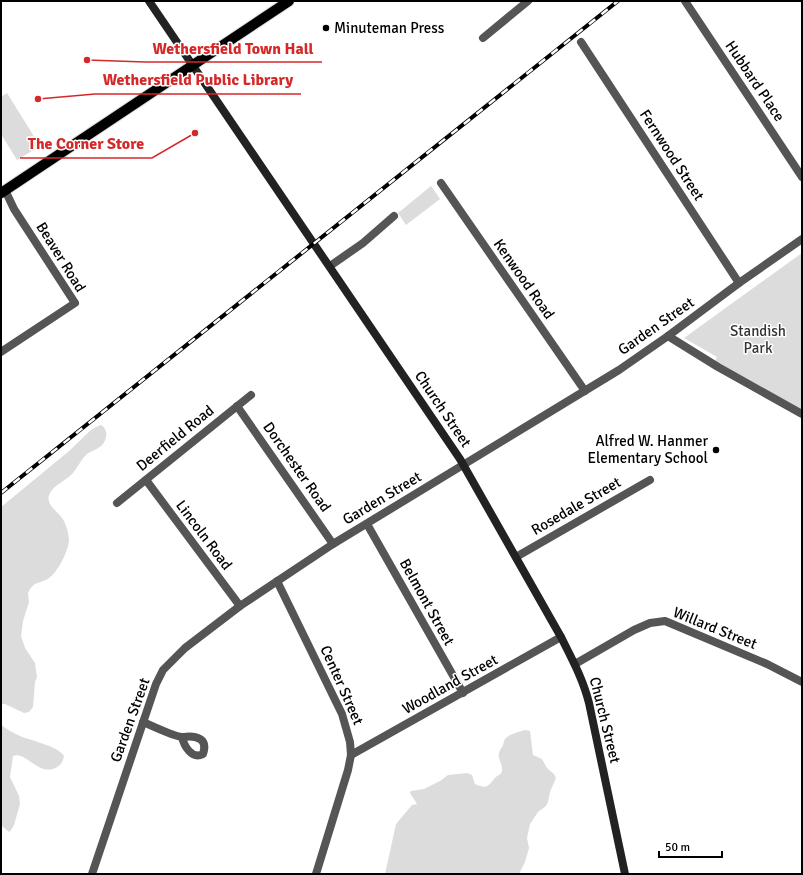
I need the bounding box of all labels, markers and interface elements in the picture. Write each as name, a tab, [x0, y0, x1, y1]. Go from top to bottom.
place label: Minuteman Press	[334, 19, 445, 37]
marker: Minuteman Press	[321, 23, 331, 33]
callout: Wethersfield Town Hall	[145, 34, 322, 62]
street label: Hubbard Place	[721, 37, 789, 125]
text: Wethersfield Town Hall	[152, 39, 314, 59]
callout: Wethersfield Public Library	[95, 66, 301, 94]
text: Wethersfield Public Library	[103, 70, 293, 90]
street label: Fernwood Street	[636, 106, 708, 204]
callout: The Corner Store	[20, 130, 152, 158]
text: The Corner Store	[28, 134, 144, 154]
street label: Beaver Road	[32, 219, 90, 295]
street label: Kenwood Road	[490, 235, 558, 323]
street label: Garden Street	[615, 293, 697, 359]
park label: Standish Park	[730, 322, 786, 357]
street label: Church Street	[411, 367, 475, 451]
street label: Deerfield Road	[133, 401, 217, 475]
street label: Dorchester Road	[259, 419, 335, 515]
place label: Alfred W. Hanmer Elementary School	[587, 432, 708, 467]
marker: Alfred W. Hanmer Elementary School	[711, 445, 721, 455]
street label: Garden Street	[339, 467, 425, 529]
street label: Rosedale Street	[528, 473, 624, 539]
street label: Lincoln Road	[172, 497, 236, 573]
street label: Belmont Street	[396, 555, 458, 649]
street label: Willard Street	[670, 603, 760, 653]
street label: Center Street	[316, 642, 368, 728]
street label: Woodland Street	[399, 650, 501, 718]
street label: Garden Street	[106, 675, 154, 765]
street label: Church Street	[586, 675, 624, 765]
scale bar	[659, 833, 722, 859]
text: 50 m	[665, 840, 690, 855]

